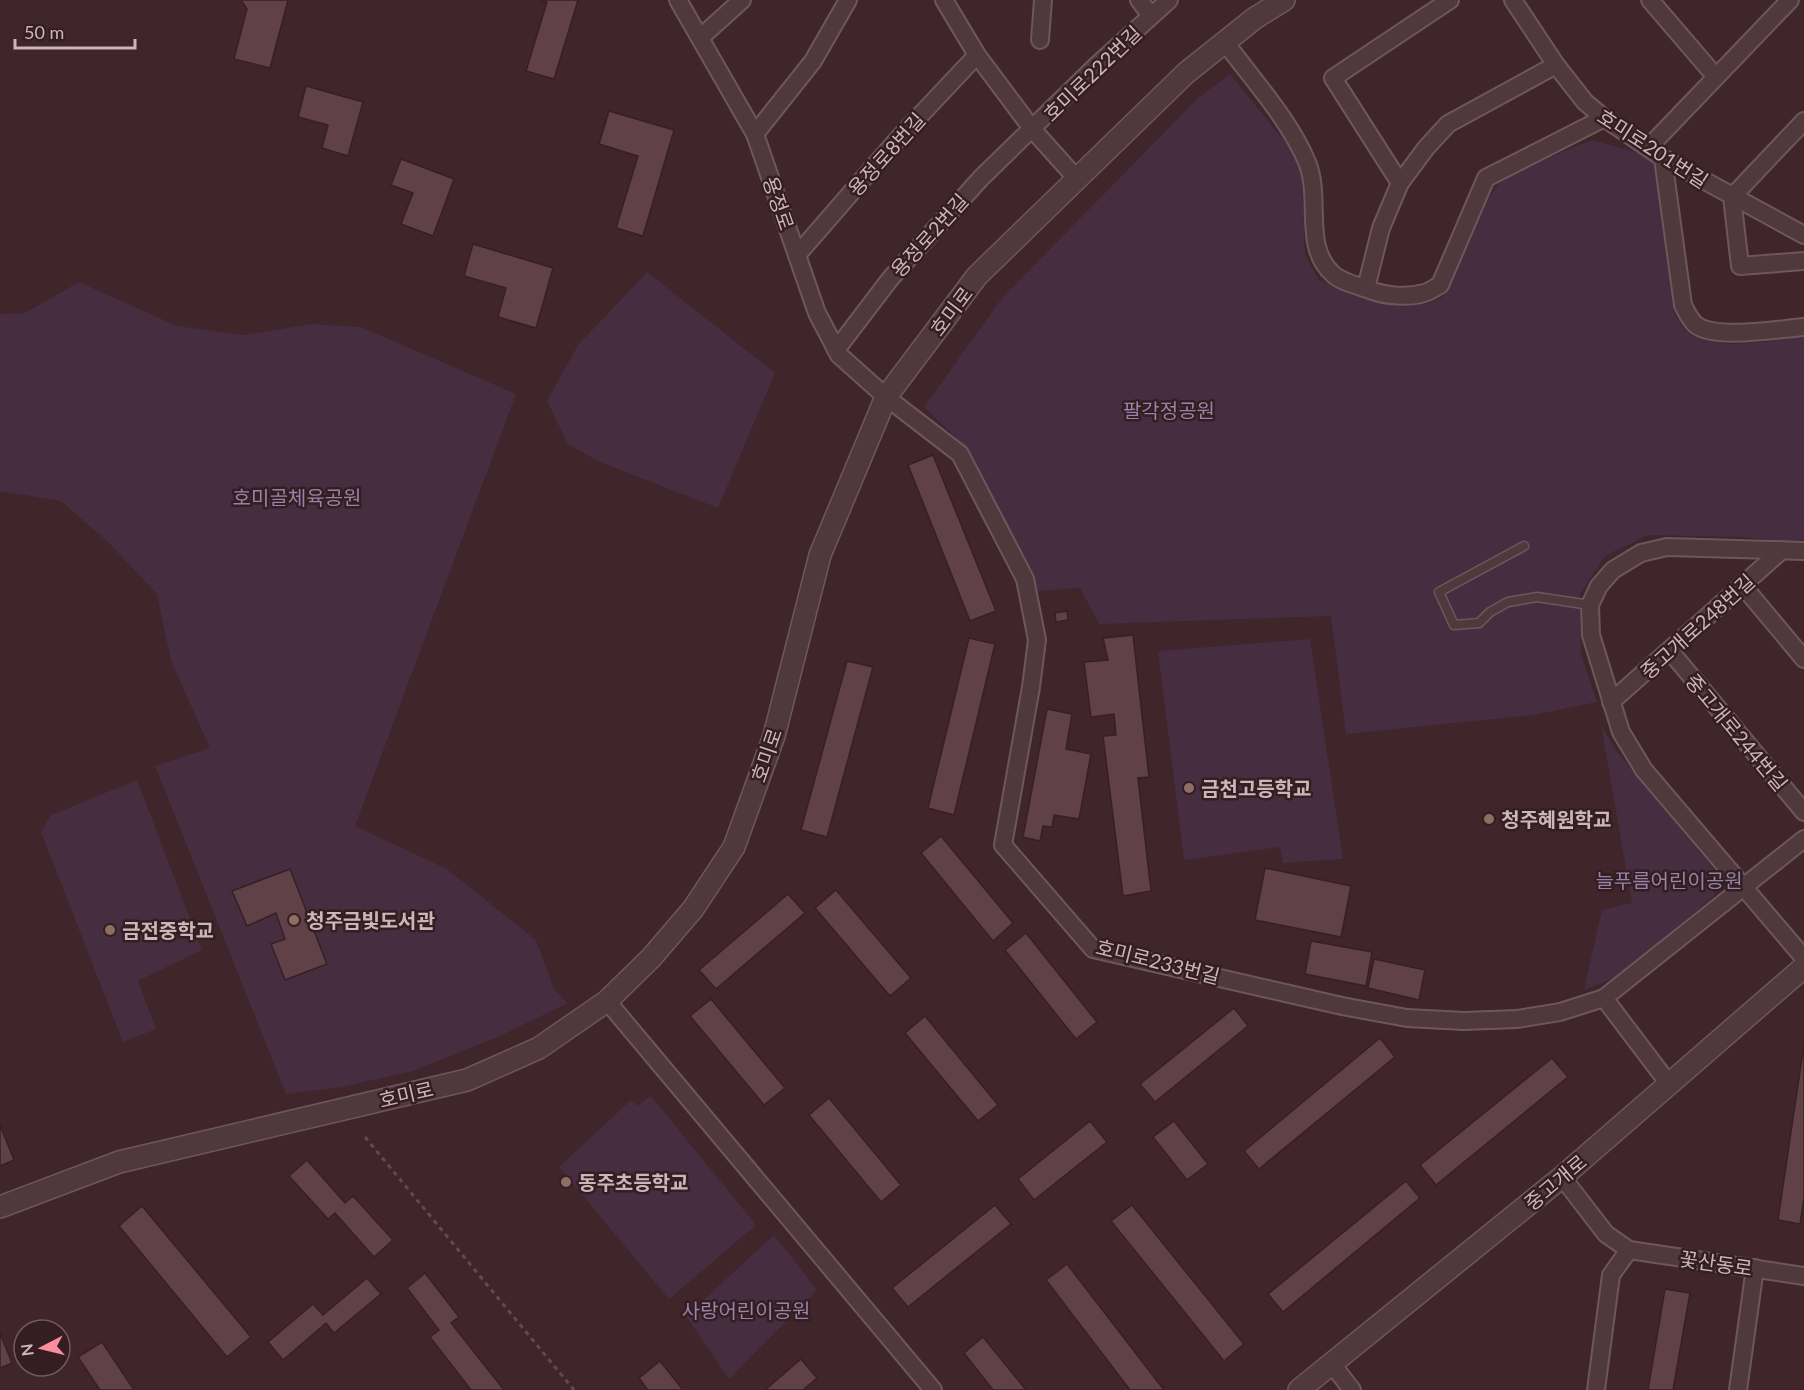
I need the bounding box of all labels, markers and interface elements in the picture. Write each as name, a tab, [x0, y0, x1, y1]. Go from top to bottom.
scale bar	[15, 12, 135, 50]
street label: 호미로222번길	[1038, 20, 1146, 126]
text: 50 m	[24, 21, 64, 43]
street label: 호미로201번길	[1593, 103, 1713, 193]
street label: 용정로8번길	[842, 107, 930, 201]
street label: 용정로	[759, 173, 799, 233]
street label: 용정로2번길	[885, 188, 973, 282]
street label: 호미로	[925, 282, 977, 340]
park label: 팔각정공원	[1123, 398, 1215, 422]
park label: 호미골체육공원	[233, 485, 361, 509]
street label: 중고개로248번길	[1635, 569, 1759, 683]
street label: 중고개로244번길	[1681, 669, 1793, 795]
street label: 호미로	[746, 725, 786, 785]
place label: 금천고등학교	[1201, 776, 1311, 800]
marker: 금천고등학교	[1182, 781, 1196, 795]
place label: 청주혜원학교	[1501, 807, 1611, 831]
marker: 청주혜원학교	[1482, 812, 1496, 826]
park label: 늘푸름어린이공원	[1595, 868, 1743, 892]
place label: 청주금빛도서관	[306, 908, 435, 932]
marker: 청주금빛도서관	[287, 913, 301, 927]
place label: 금전중학교	[122, 918, 214, 942]
marker: 금전중학교	[103, 923, 117, 937]
street label: 호미로233번길	[1094, 934, 1222, 988]
street label: 호미로	[376, 1076, 436, 1112]
street label: 중고개로	[1519, 1149, 1591, 1215]
place label: 동주초등학교	[578, 1170, 688, 1194]
marker: 동주초등학교	[559, 1175, 573, 1189]
street label: 꽃산동로	[1678, 1246, 1754, 1280]
park label: 사랑어린이공원	[682, 1298, 810, 1322]
north arrow	[12, 1318, 72, 1378]
text: N	[16, 1343, 37, 1357]

